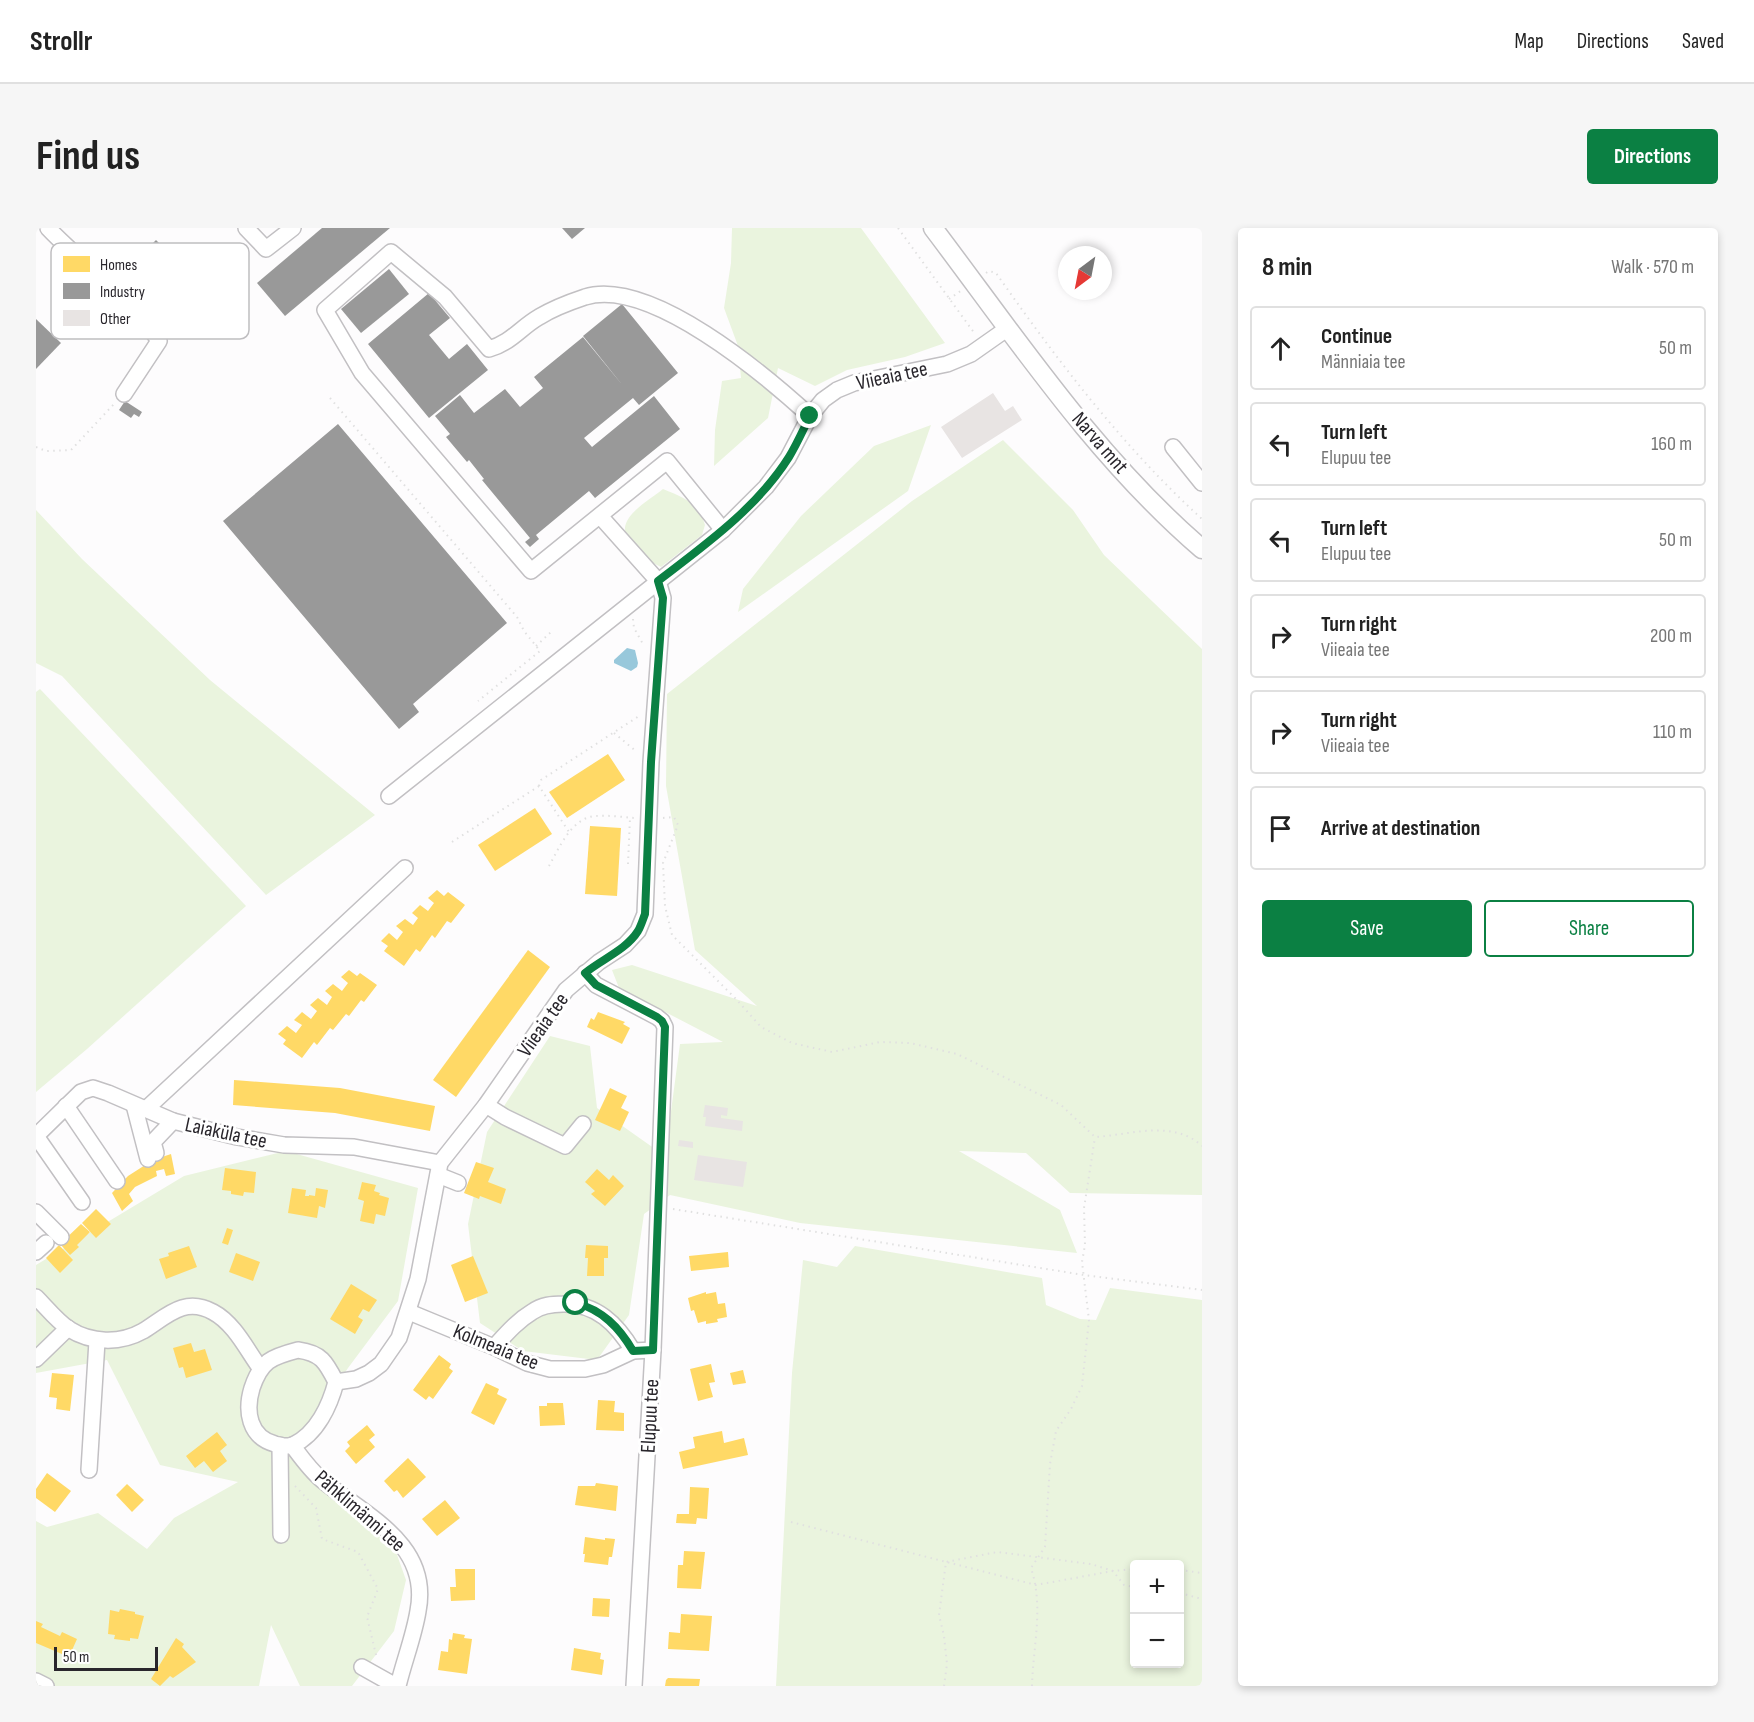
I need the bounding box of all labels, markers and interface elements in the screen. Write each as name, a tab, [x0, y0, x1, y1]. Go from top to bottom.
text: Strollr	[30, 25, 92, 58]
text: Map	[1514, 29, 1544, 54]
text: Directions	[1577, 29, 1649, 54]
text: Saved	[1682, 29, 1724, 54]
button: Directions	[1587, 129, 1718, 184]
text: Find us	[36, 131, 140, 182]
legend	[51, 243, 249, 339]
north arrow	[1058, 246, 1112, 300]
text: 8 min	[1262, 252, 1312, 283]
text: Walk · 570 m	[1611, 255, 1694, 279]
text: Homes	[100, 256, 137, 275]
text: Industry	[100, 283, 145, 302]
text: Other	[100, 310, 131, 329]
text: Continue	[1321, 323, 1392, 350]
icon: ahead	[1264, 332, 1297, 365]
text: 50 m	[1659, 336, 1692, 360]
text: Männiaia tee	[1321, 350, 1406, 374]
street label: Viieaia tee	[854, 356, 930, 396]
route end	[796, 402, 822, 428]
street label: Narva mnt	[1067, 407, 1133, 479]
text: Turn left	[1321, 419, 1387, 446]
icon: left	[1264, 428, 1297, 461]
text: 160 m	[1651, 432, 1692, 456]
text: Elupuu tee	[1321, 446, 1391, 470]
text: Turn left	[1321, 515, 1387, 542]
icon: left	[1264, 524, 1297, 557]
text: 50 m	[1659, 528, 1692, 552]
text: Elupuu tee	[1321, 542, 1391, 566]
text: Turn right	[1321, 611, 1397, 638]
icon: right	[1264, 620, 1297, 653]
text: 200 m	[1650, 624, 1692, 648]
text: Viieaia tee	[1321, 638, 1390, 662]
text: Turn right	[1321, 707, 1397, 734]
icon: right	[1264, 716, 1297, 749]
text: 110 m	[1653, 720, 1692, 744]
text: Viieaia tee	[1321, 734, 1390, 758]
icon: arrive	[1264, 812, 1297, 845]
text: Arrive at destination	[1321, 815, 1480, 842]
button: Save	[1262, 900, 1472, 957]
button: Share	[1484, 900, 1694, 957]
street label: Viieaia tee	[512, 988, 574, 1062]
street label: Laiaküla tee	[183, 1112, 269, 1154]
route start	[562, 1289, 588, 1315]
street label: Kolmeaia tee	[450, 1319, 542, 1375]
street label: Elupuu tee	[636, 1378, 664, 1454]
street label: Pähklimänni tee	[310, 1465, 410, 1557]
map controls	[1130, 1560, 1184, 1668]
button: +	[1130, 1560, 1184, 1614]
button: −	[1130, 1614, 1184, 1668]
scale bar	[54, 1644, 158, 1672]
text: 50 m	[63, 1648, 89, 1667]

